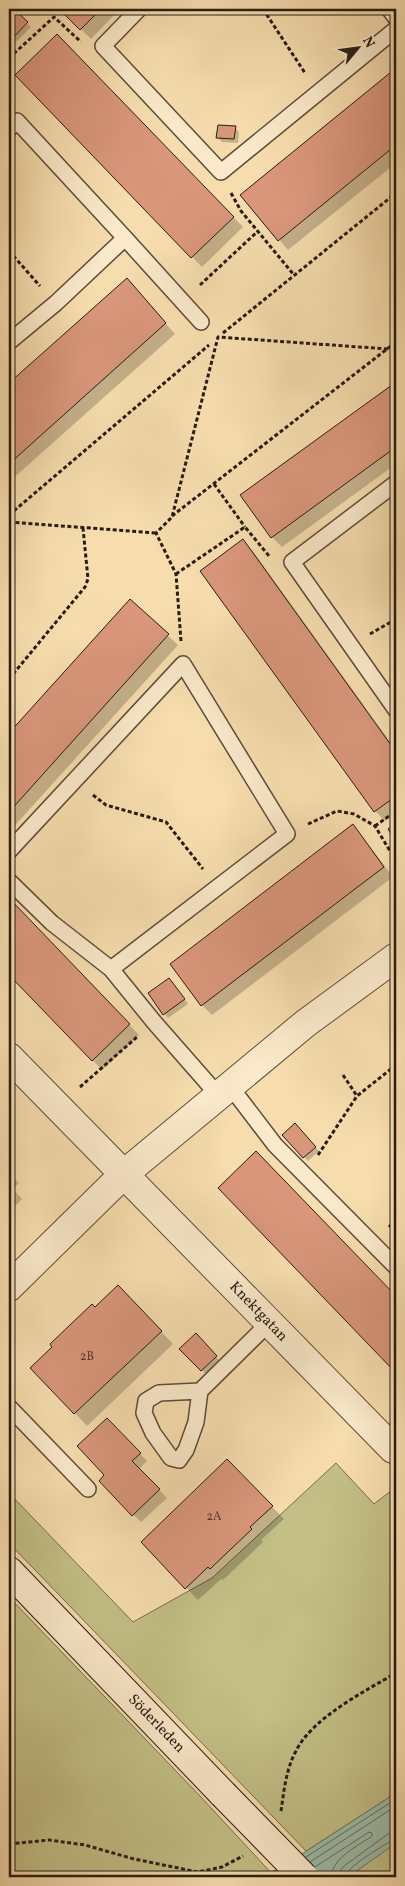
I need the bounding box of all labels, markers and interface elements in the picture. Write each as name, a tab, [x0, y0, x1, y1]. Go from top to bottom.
north arrow	[332, 22, 382, 72]
text: N	[357, 33, 379, 51]
street label: Knektgatan	[224, 1277, 292, 1347]
house number: 2B	[80, 1349, 94, 1365]
house number: 2A	[207, 1509, 222, 1525]
street label: Söderleden	[123, 1690, 189, 1758]

